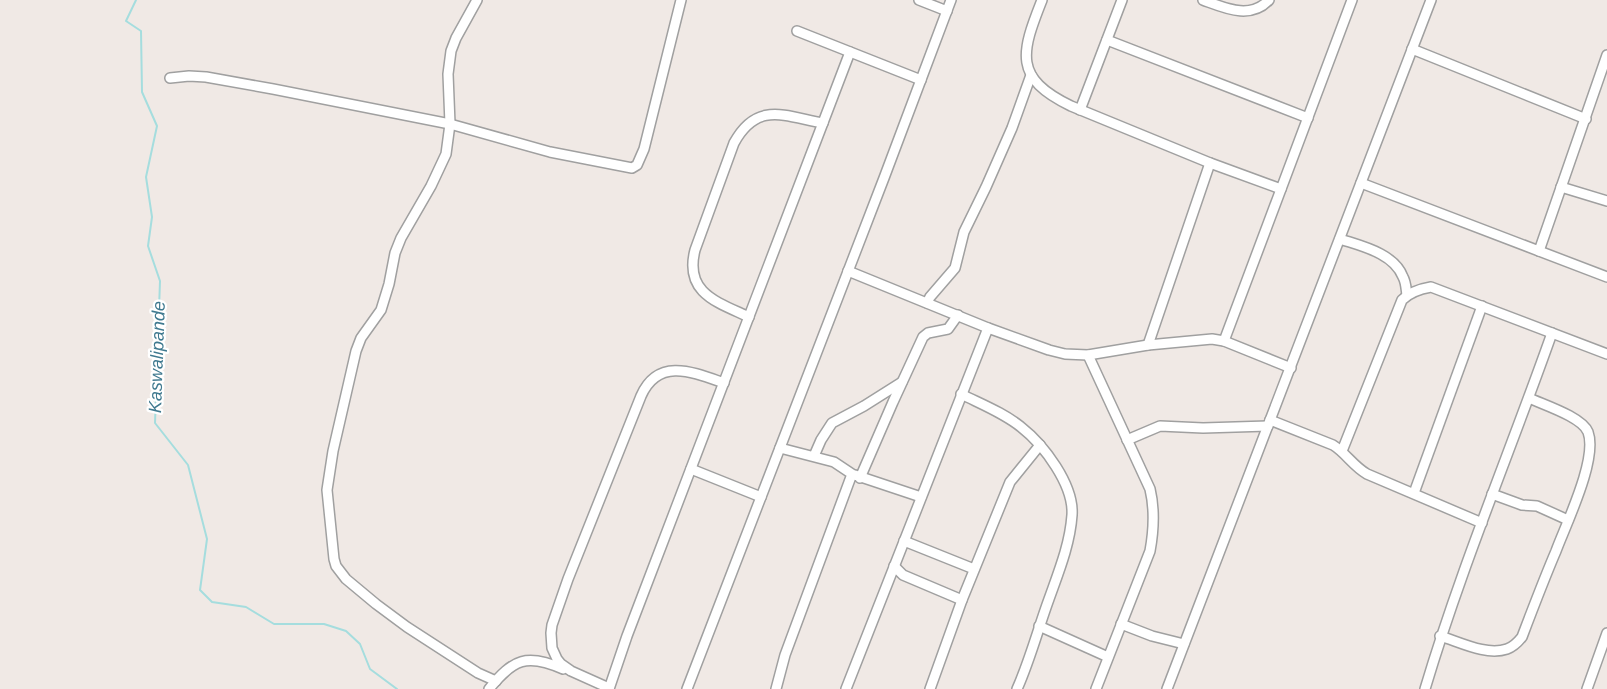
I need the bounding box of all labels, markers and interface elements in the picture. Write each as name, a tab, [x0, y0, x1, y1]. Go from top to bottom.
water label: Kaswalipande	[145, 301, 169, 413]

